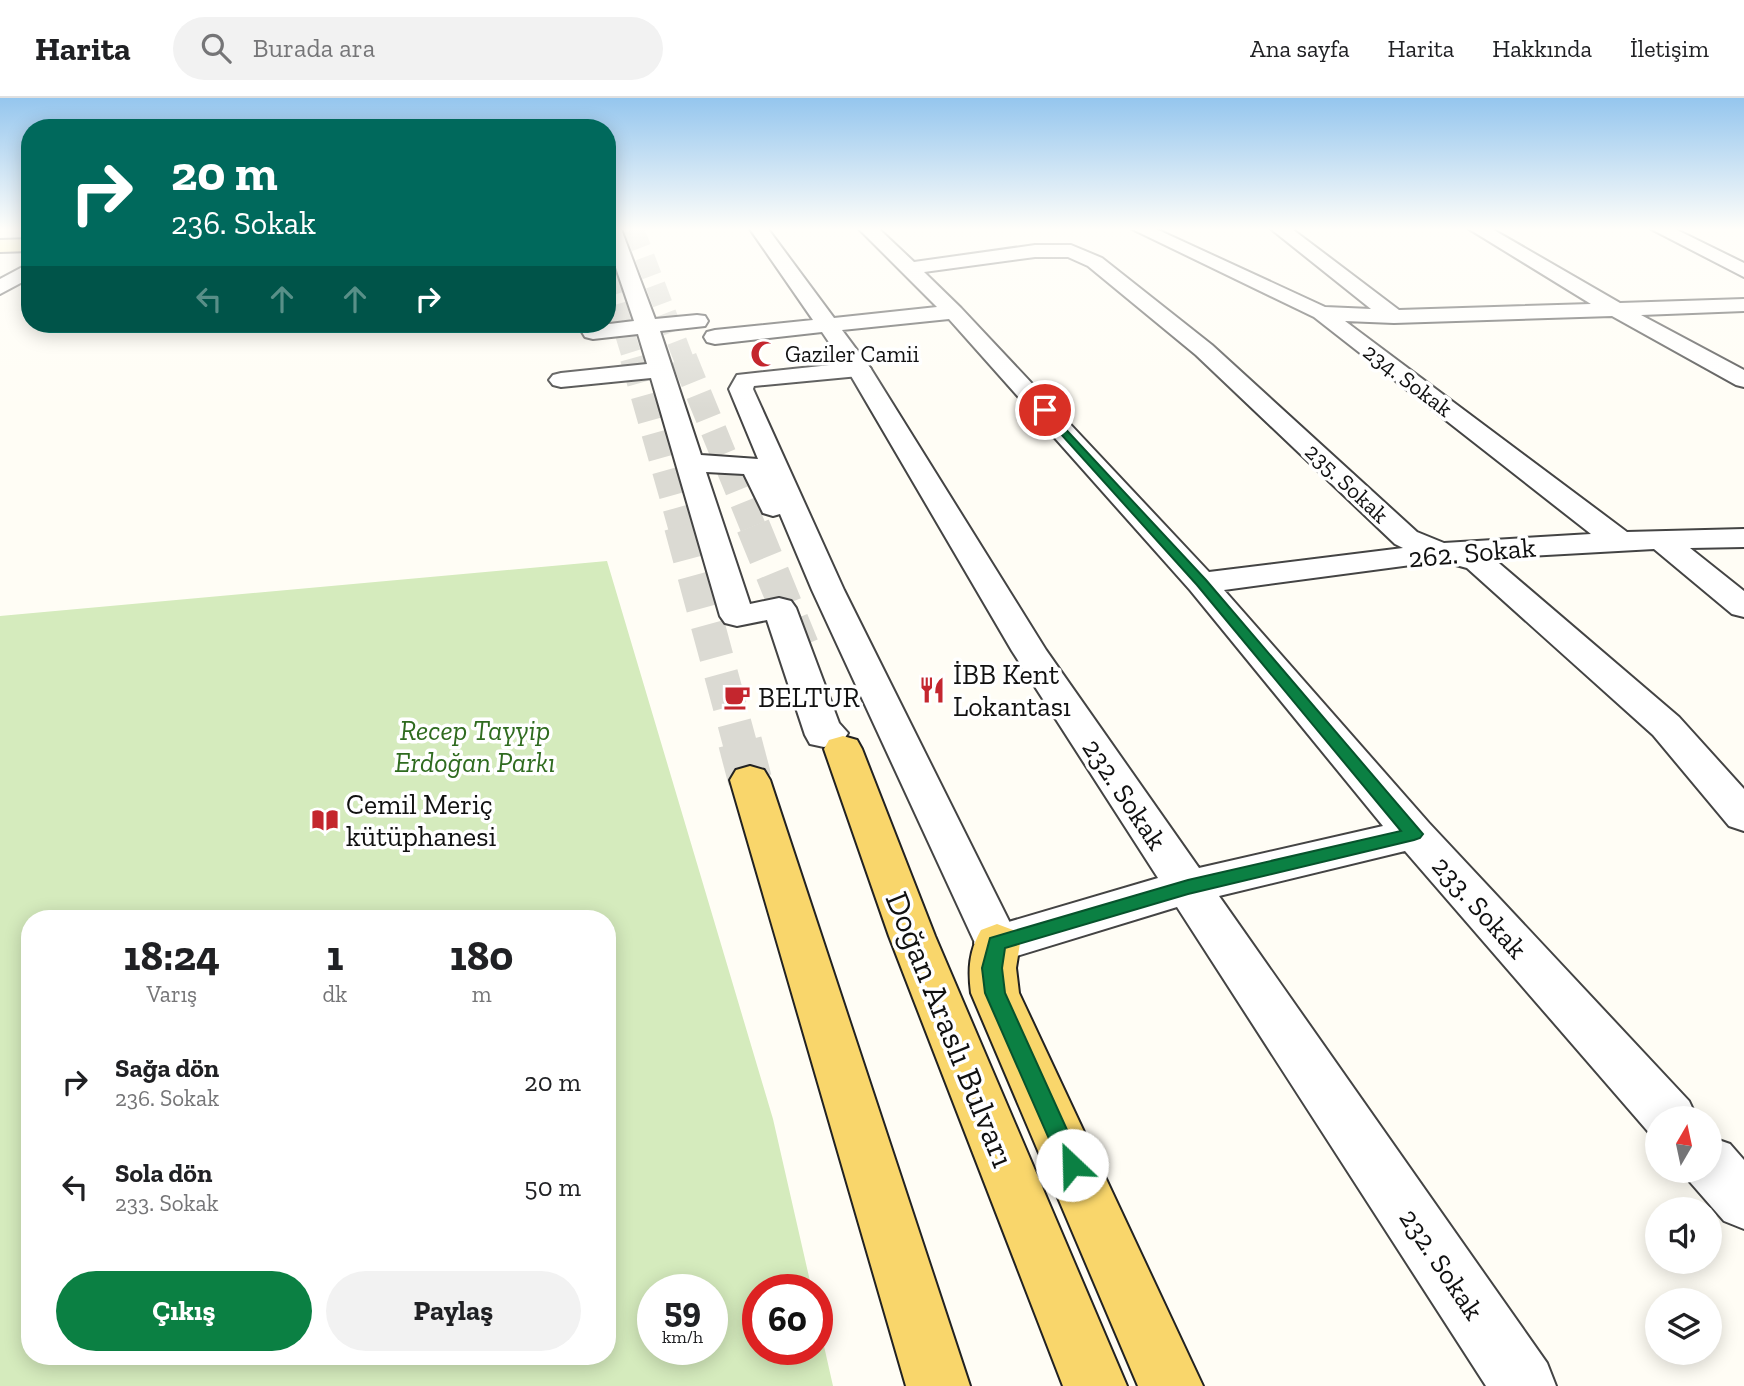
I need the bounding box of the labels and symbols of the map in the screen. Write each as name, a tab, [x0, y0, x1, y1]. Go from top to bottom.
street label: 234. Sokak	[1358, 337, 1458, 423]
mosque icon: Gaziler Camii	[749, 339, 779, 369]
place label: Gaziler Camii	[785, 340, 919, 368]
pin	[1015, 380, 1075, 440]
street label: 235. Sokak	[1299, 437, 1395, 529]
street label: 262. Sokak	[1407, 530, 1538, 575]
place label: İBB Kent Lokantası	[953, 658, 1071, 723]
restaurant icon: İBB Kent Lokantası	[917, 675, 947, 705]
place label: BELTUR	[758, 681, 860, 714]
cafe icon: BELTUR	[722, 682, 752, 712]
park label: Recep Tayyip Erdoğan Parkı	[395, 714, 555, 779]
street label: 232. Sokak	[1075, 733, 1174, 856]
place label: Cemil Meriç kütüphanesi	[346, 788, 496, 853]
library icon: Cemil Meriç kütüphanesi	[310, 805, 340, 835]
street label: 233. Sokak	[1425, 849, 1534, 966]
street label: Doğan Araslı Bulvarı	[878, 886, 1024, 1173]
north arrow	[1645, 1106, 1722, 1183]
position arrow	[1035, 1128, 1109, 1202]
street label: 232. Sokak	[1392, 1203, 1491, 1326]
speed limit sign: 60	[742, 1274, 833, 1365]

